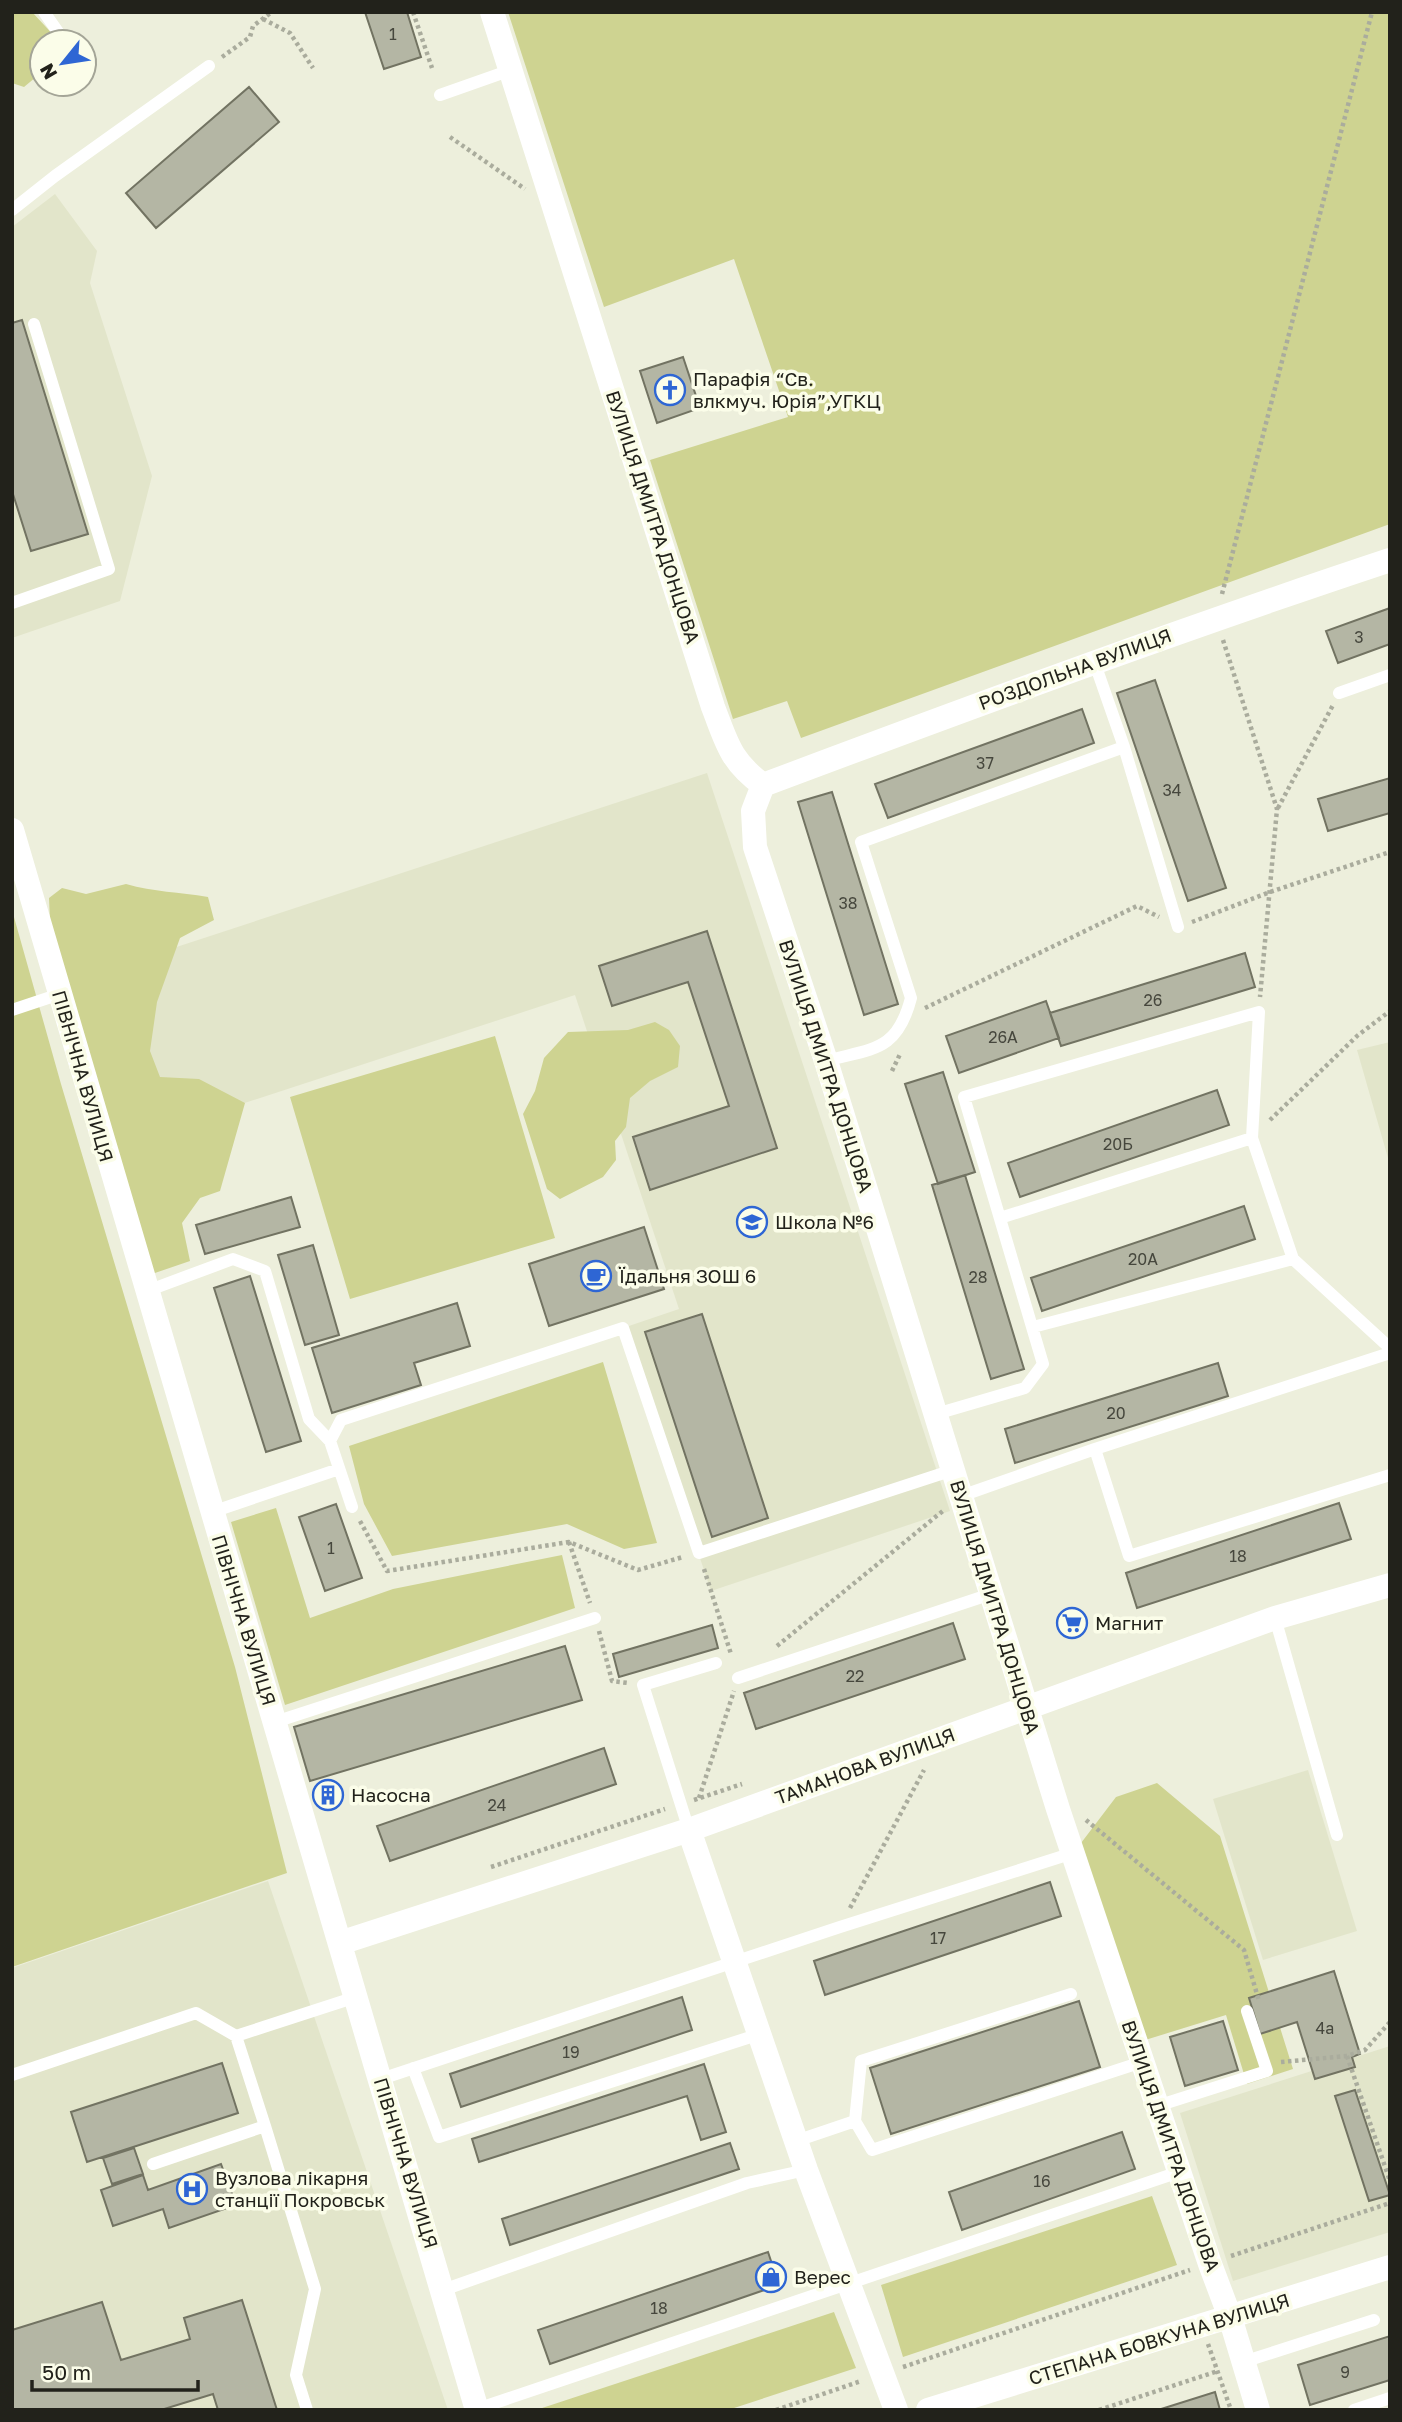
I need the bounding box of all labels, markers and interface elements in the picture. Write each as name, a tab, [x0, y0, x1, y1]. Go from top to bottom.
house number: 1	[389, 24, 397, 44]
north arrow	[28, 28, 98, 98]
text: N	[34, 60, 61, 84]
place label: Парафія “Св. влкмуч. Юрія”,УГКЦ	[693, 367, 881, 412]
church icon: Парафія “Св. влкмуч. Юрія”,УГКЦ	[653, 373, 687, 407]
street label: ВУЛИЦЯ ДМИТРА ДОНЦОВА	[602, 387, 705, 646]
street label: РОЗДОЛЬНА ВУЛИЦЯ	[975, 623, 1174, 714]
house number: 3	[1354, 627, 1364, 647]
house number: 37	[976, 753, 994, 773]
house number: 34	[1162, 780, 1182, 800]
house number: 38	[838, 893, 858, 913]
street label: ВУЛИЦЯ ДМИТРА ДОНЦОВА	[775, 936, 878, 1195]
street label: ПІВНІЧНА ВУЛИЦЯ	[48, 987, 119, 1164]
house number: 26	[1144, 990, 1162, 1010]
house number: 26А	[988, 1027, 1018, 1047]
house number: 20Б	[1103, 1134, 1133, 1154]
school or university icon: Школа №6	[735, 1205, 769, 1239]
place label: Школа №6	[775, 1210, 874, 1233]
house number: 20А	[1128, 1249, 1158, 1269]
cafe icon: Їдальня ЗОШ 6	[579, 1259, 613, 1293]
place label: Їдальня ЗОШ 6	[618, 1264, 756, 1287]
house number: 28	[968, 1267, 988, 1287]
house number: 20	[1106, 1403, 1126, 1423]
street label: ВУЛИЦЯ ДМИТРА ДОНЦОВА	[946, 1477, 1045, 1737]
street label: ПІВНІЧНА ВУЛИЦЯ	[208, 1532, 281, 1708]
house number: 1	[327, 1538, 335, 1558]
house number: 18	[1229, 1546, 1247, 1566]
supermarket icon: Магнит	[1055, 1606, 1089, 1640]
place label: Магнит	[1095, 1611, 1163, 1634]
house number: 22	[846, 1666, 864, 1686]
street label: ТАМАНОВА ВУЛИЦЯ	[772, 1722, 958, 1809]
building icon: Насосна	[311, 1778, 345, 1812]
place label: Насосна	[351, 1783, 431, 1806]
house number: 24	[487, 1795, 507, 1815]
house number: 17	[930, 1928, 946, 1948]
street label: ВУЛИЦЯ ДМИТРА ДОНЦОВА	[1118, 2017, 1226, 2275]
house number: 4а	[1316, 2018, 1334, 2038]
house number: 19	[562, 2042, 580, 2062]
street label: ПІВНІЧНА ВУЛИЦЯ	[370, 2075, 443, 2251]
place label: Вузлова лікарня станції Покровськ	[215, 2166, 385, 2211]
house number: 16	[1033, 2171, 1051, 2191]
hospital icon: Вузлова лікарня станції Покровськ	[175, 2172, 209, 2206]
shop icon: Верес	[754, 2260, 788, 2294]
place label: Верес	[794, 2265, 851, 2288]
street label: СТЕПАНА БОВКУНА ВУЛИЦЯ	[1026, 2288, 1292, 2389]
house number: 18	[650, 2298, 668, 2318]
scale bar	[32, 2348, 198, 2392]
text: 50 m	[42, 2359, 91, 2385]
house number: 9	[1340, 2362, 1350, 2382]

